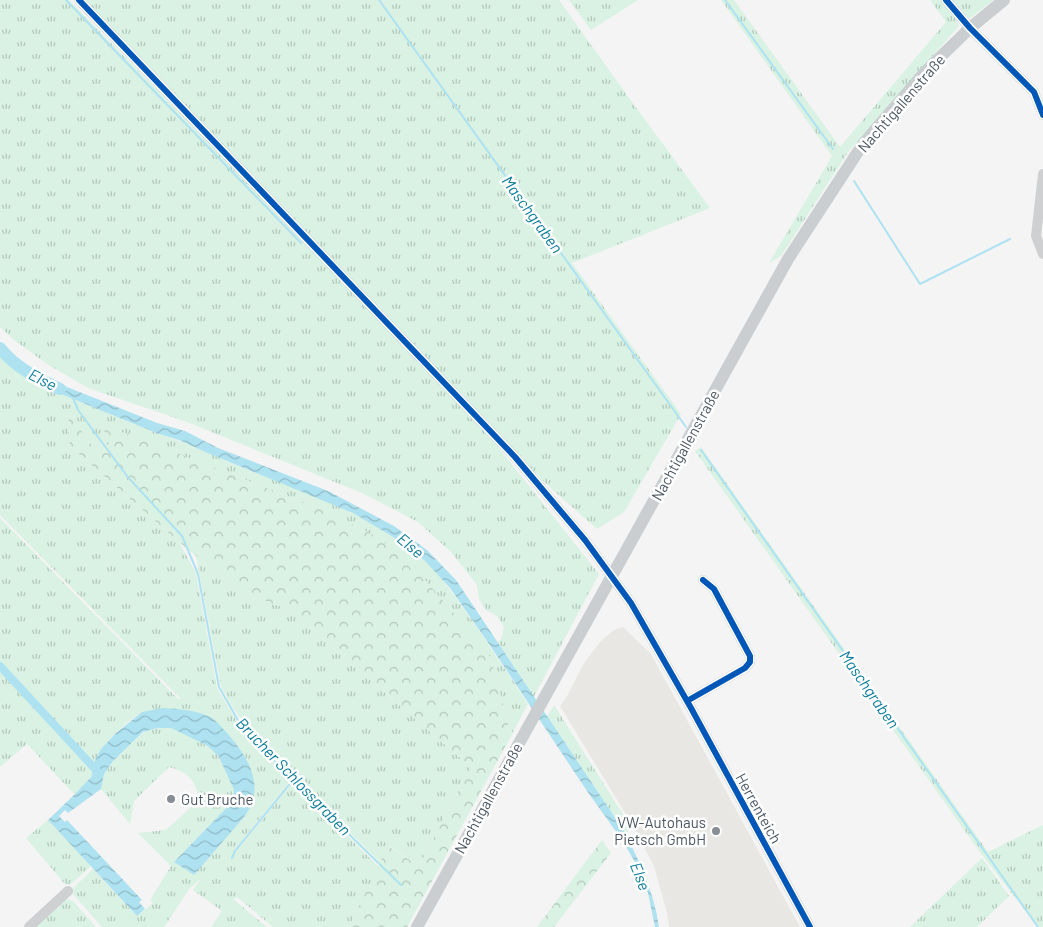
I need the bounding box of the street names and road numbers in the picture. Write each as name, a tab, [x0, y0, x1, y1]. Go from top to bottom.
street label: Nachtigallenstraße	[854, 50, 948, 156]
street label: Nachtigallenstraße	[647, 387, 723, 503]
street label: Nachtigallenstraße	[450, 740, 526, 856]
street label: Herrenteich	[732, 770, 786, 846]

